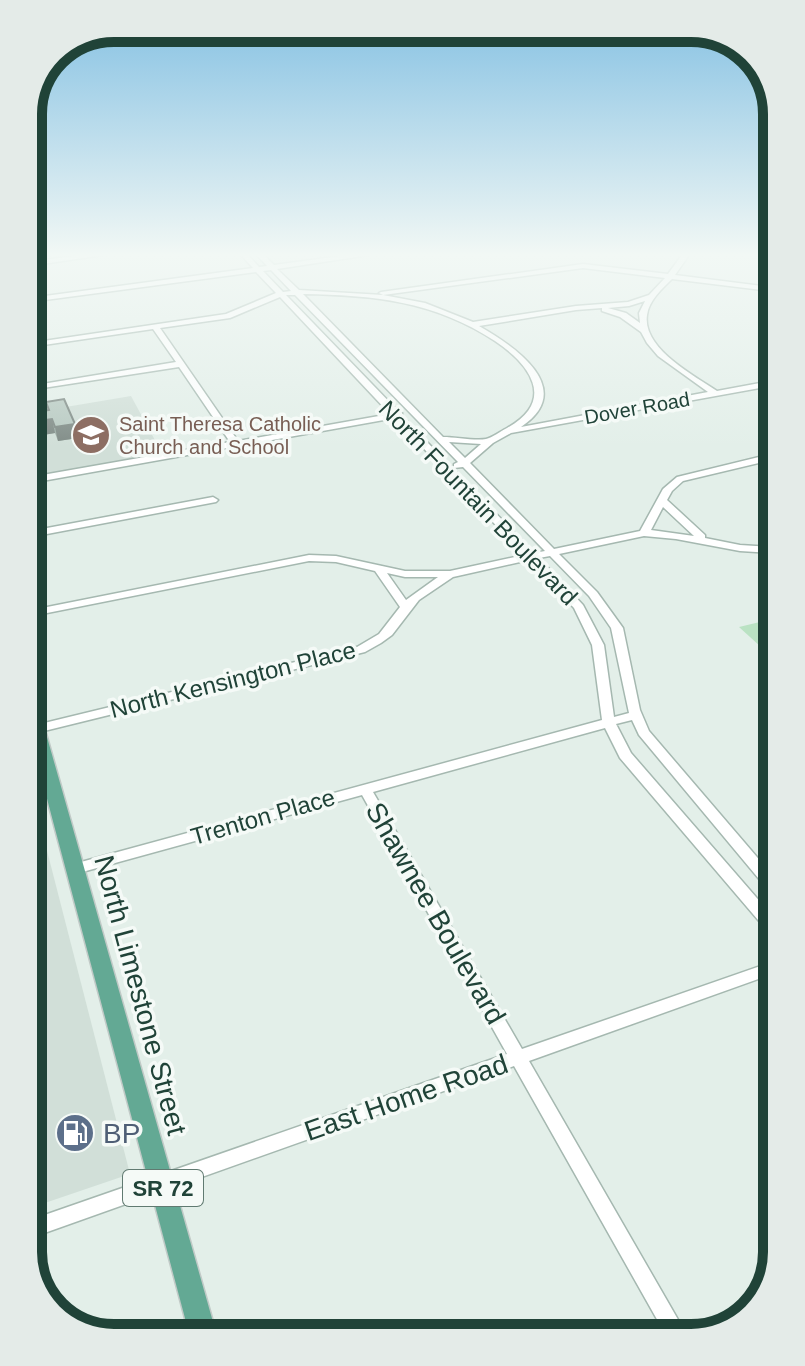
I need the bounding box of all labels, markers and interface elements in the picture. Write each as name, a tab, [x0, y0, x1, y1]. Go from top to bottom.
street label: Dover Road	[583, 388, 691, 428]
street label: North Fountain Boulevard	[374, 395, 583, 610]
place label: Saint Theresa Catholic Church and School	[119, 413, 321, 458]
school or university icon: Saint Theresa Catholic Church and School	[70, 414, 112, 456]
street label: North Kensington Place	[107, 636, 358, 723]
street label: Trenton Place	[188, 783, 338, 850]
street label: Shawnee Boulevard	[359, 797, 512, 1030]
street label: North Limestone Street	[88, 852, 193, 1138]
street label: East Home Road	[300, 1048, 512, 1147]
fuel station icon: BP	[54, 1112, 96, 1154]
place label: BP	[103, 1118, 140, 1149]
road number: SR 72	[123, 1170, 203, 1206]

